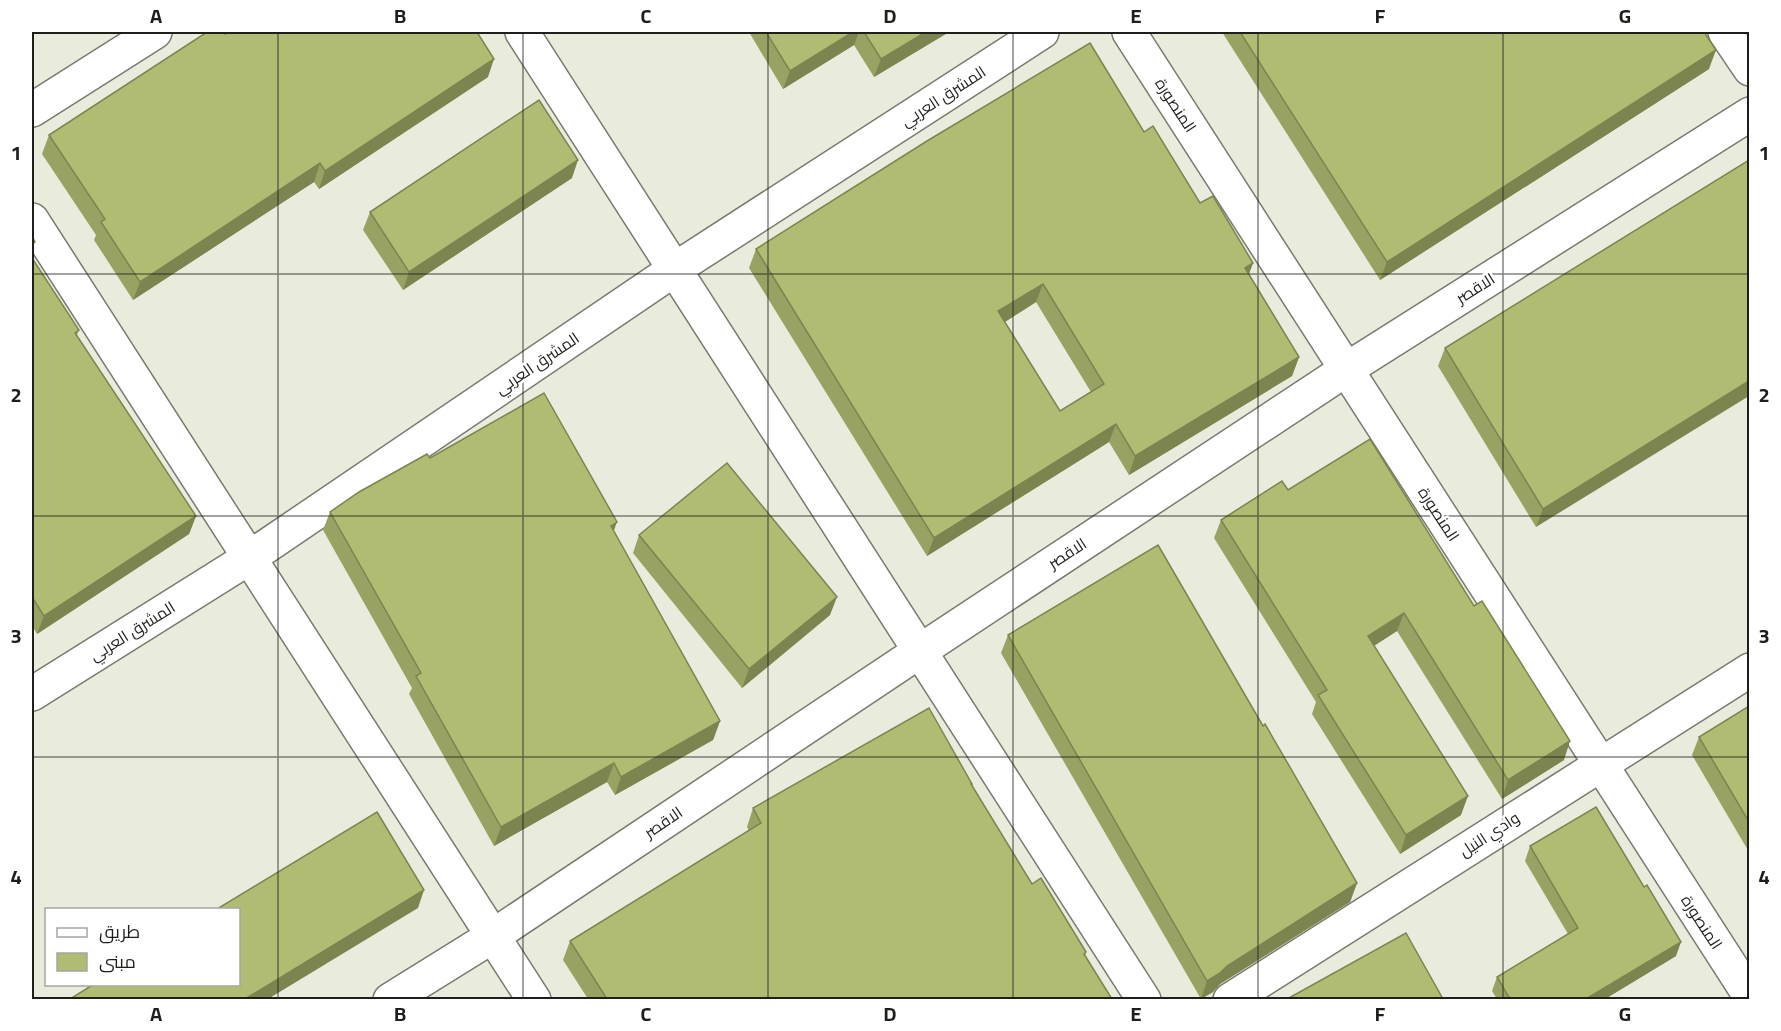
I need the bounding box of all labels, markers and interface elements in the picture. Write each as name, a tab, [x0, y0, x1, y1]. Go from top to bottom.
text: A	[150, 0, 162, 34]
text: B	[394, 0, 406, 34]
text: C	[641, 0, 652, 34]
text: D	[884, 0, 897, 34]
text: E	[1130, 0, 1142, 34]
text: F	[1375, 0, 1386, 34]
text: G	[1619, 0, 1631, 34]
street label: المشرق العربي	[894, 57, 992, 135]
street label: المنصورة	[1147, 71, 1205, 139]
text: 1	[10, 134, 22, 171]
text: 1	[1758, 134, 1770, 171]
street label: الاقصر	[1448, 264, 1501, 312]
street label: المشرق العربي	[488, 323, 586, 403]
text: 2	[10, 376, 22, 413]
text: 2	[1758, 376, 1770, 413]
street label: المنصورة	[1410, 480, 1468, 548]
street label: الاقصر	[1040, 529, 1093, 578]
street label: المشرق العربي	[83, 593, 181, 669]
text: 3	[10, 617, 22, 654]
text: 3	[1758, 617, 1770, 654]
street label: الاقصر	[636, 798, 689, 847]
street label: وادي النيل	[1452, 803, 1526, 865]
text: 4	[10, 858, 22, 895]
text: 4	[1758, 858, 1770, 895]
street label: المنصورة	[1673, 888, 1731, 956]
legend	[45, 908, 240, 986]
text: طريق	[99, 915, 140, 948]
text: مبنى	[99, 945, 136, 978]
text: A	[150, 995, 162, 1031]
text: B	[394, 995, 406, 1031]
text: C	[641, 995, 652, 1031]
text: D	[884, 995, 897, 1031]
text: E	[1130, 995, 1142, 1031]
text: F	[1375, 995, 1386, 1031]
text: G	[1619, 995, 1631, 1031]

